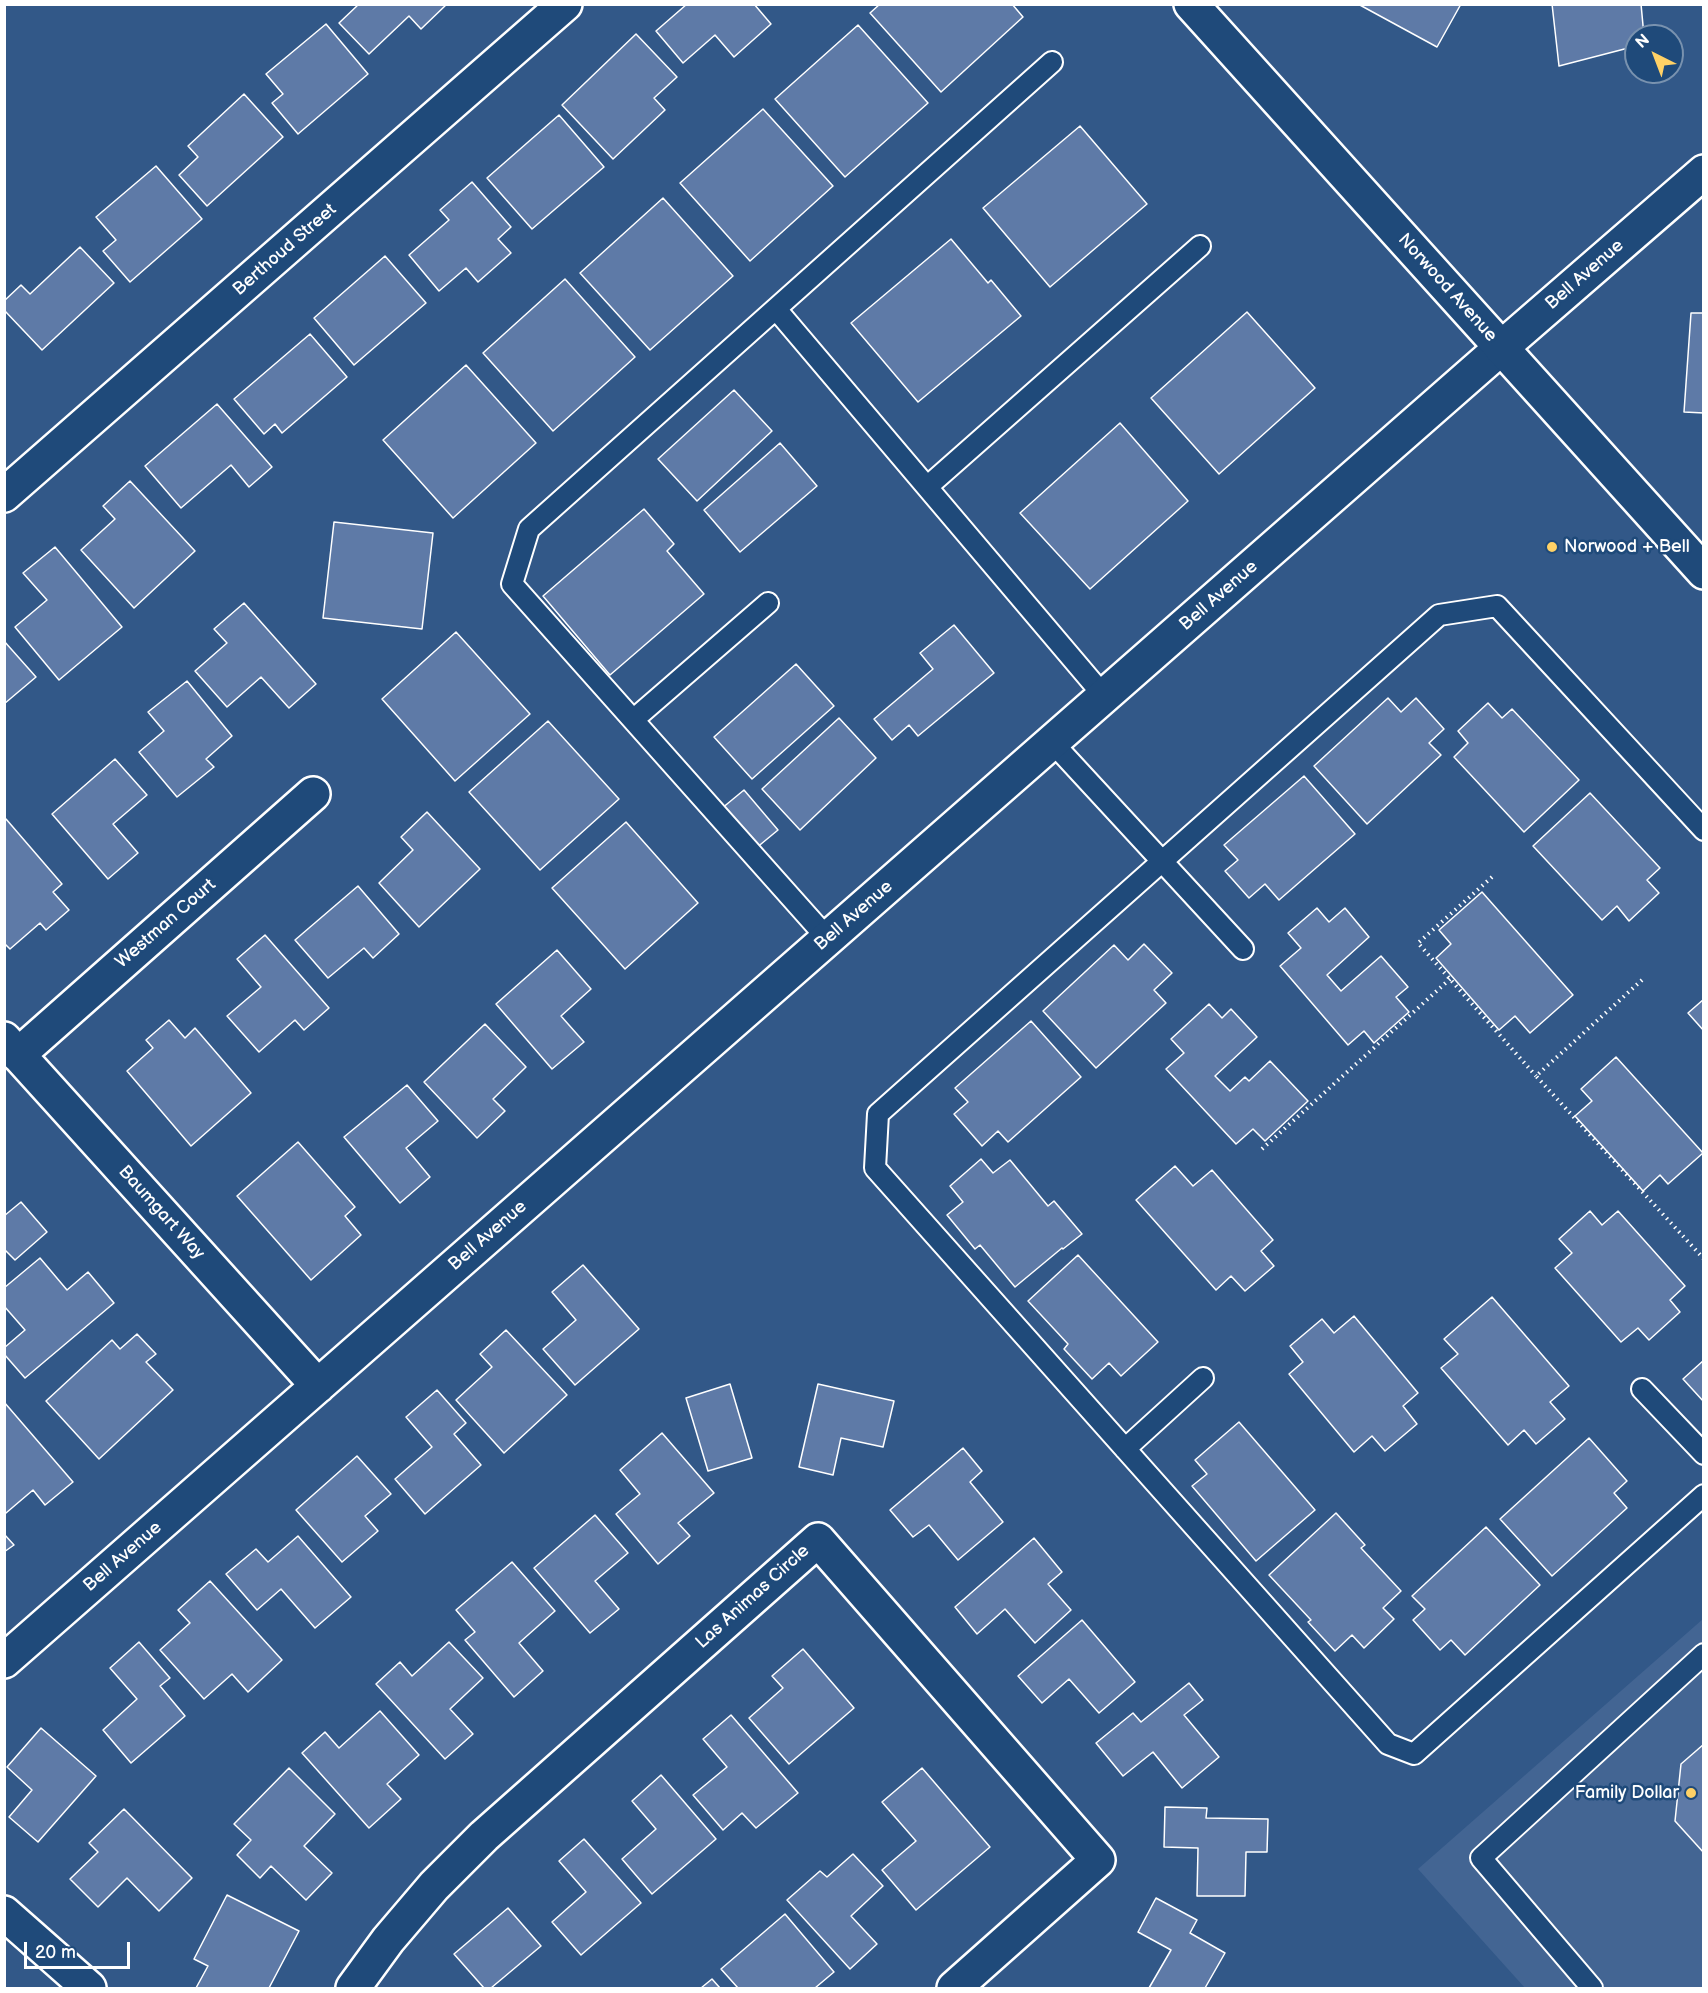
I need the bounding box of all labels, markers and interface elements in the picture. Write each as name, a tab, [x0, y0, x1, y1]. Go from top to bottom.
north arrow	[1624, 24, 1684, 84]
text: N	[1632, 31, 1654, 53]
street label: Berthoud Street	[229, 199, 341, 301]
street label: Norwood Avenue	[1393, 229, 1501, 347]
street label: Bell Avenue	[1542, 235, 1628, 315]
place label: Norwood + Bell	[1564, 536, 1690, 558]
marker: Norwood + Bell	[1545, 540, 1559, 554]
street label: Bell Avenue	[1176, 556, 1262, 636]
street label: Westman Court	[111, 875, 221, 973]
street label: Bell Avenue	[811, 876, 897, 956]
street label: Baumgart Way	[113, 1162, 209, 1264]
street label: Bell Avenue	[445, 1196, 531, 1276]
street label: Bell Avenue	[80, 1517, 166, 1597]
street label: Las Animas Circle	[692, 1540, 814, 1654]
place label: Family Dollar	[1575, 1782, 1679, 1804]
marker: Family Dollar	[1684, 1786, 1698, 1800]
scale bar	[27, 1930, 134, 1968]
text: 20 m	[35, 1942, 76, 1963]

